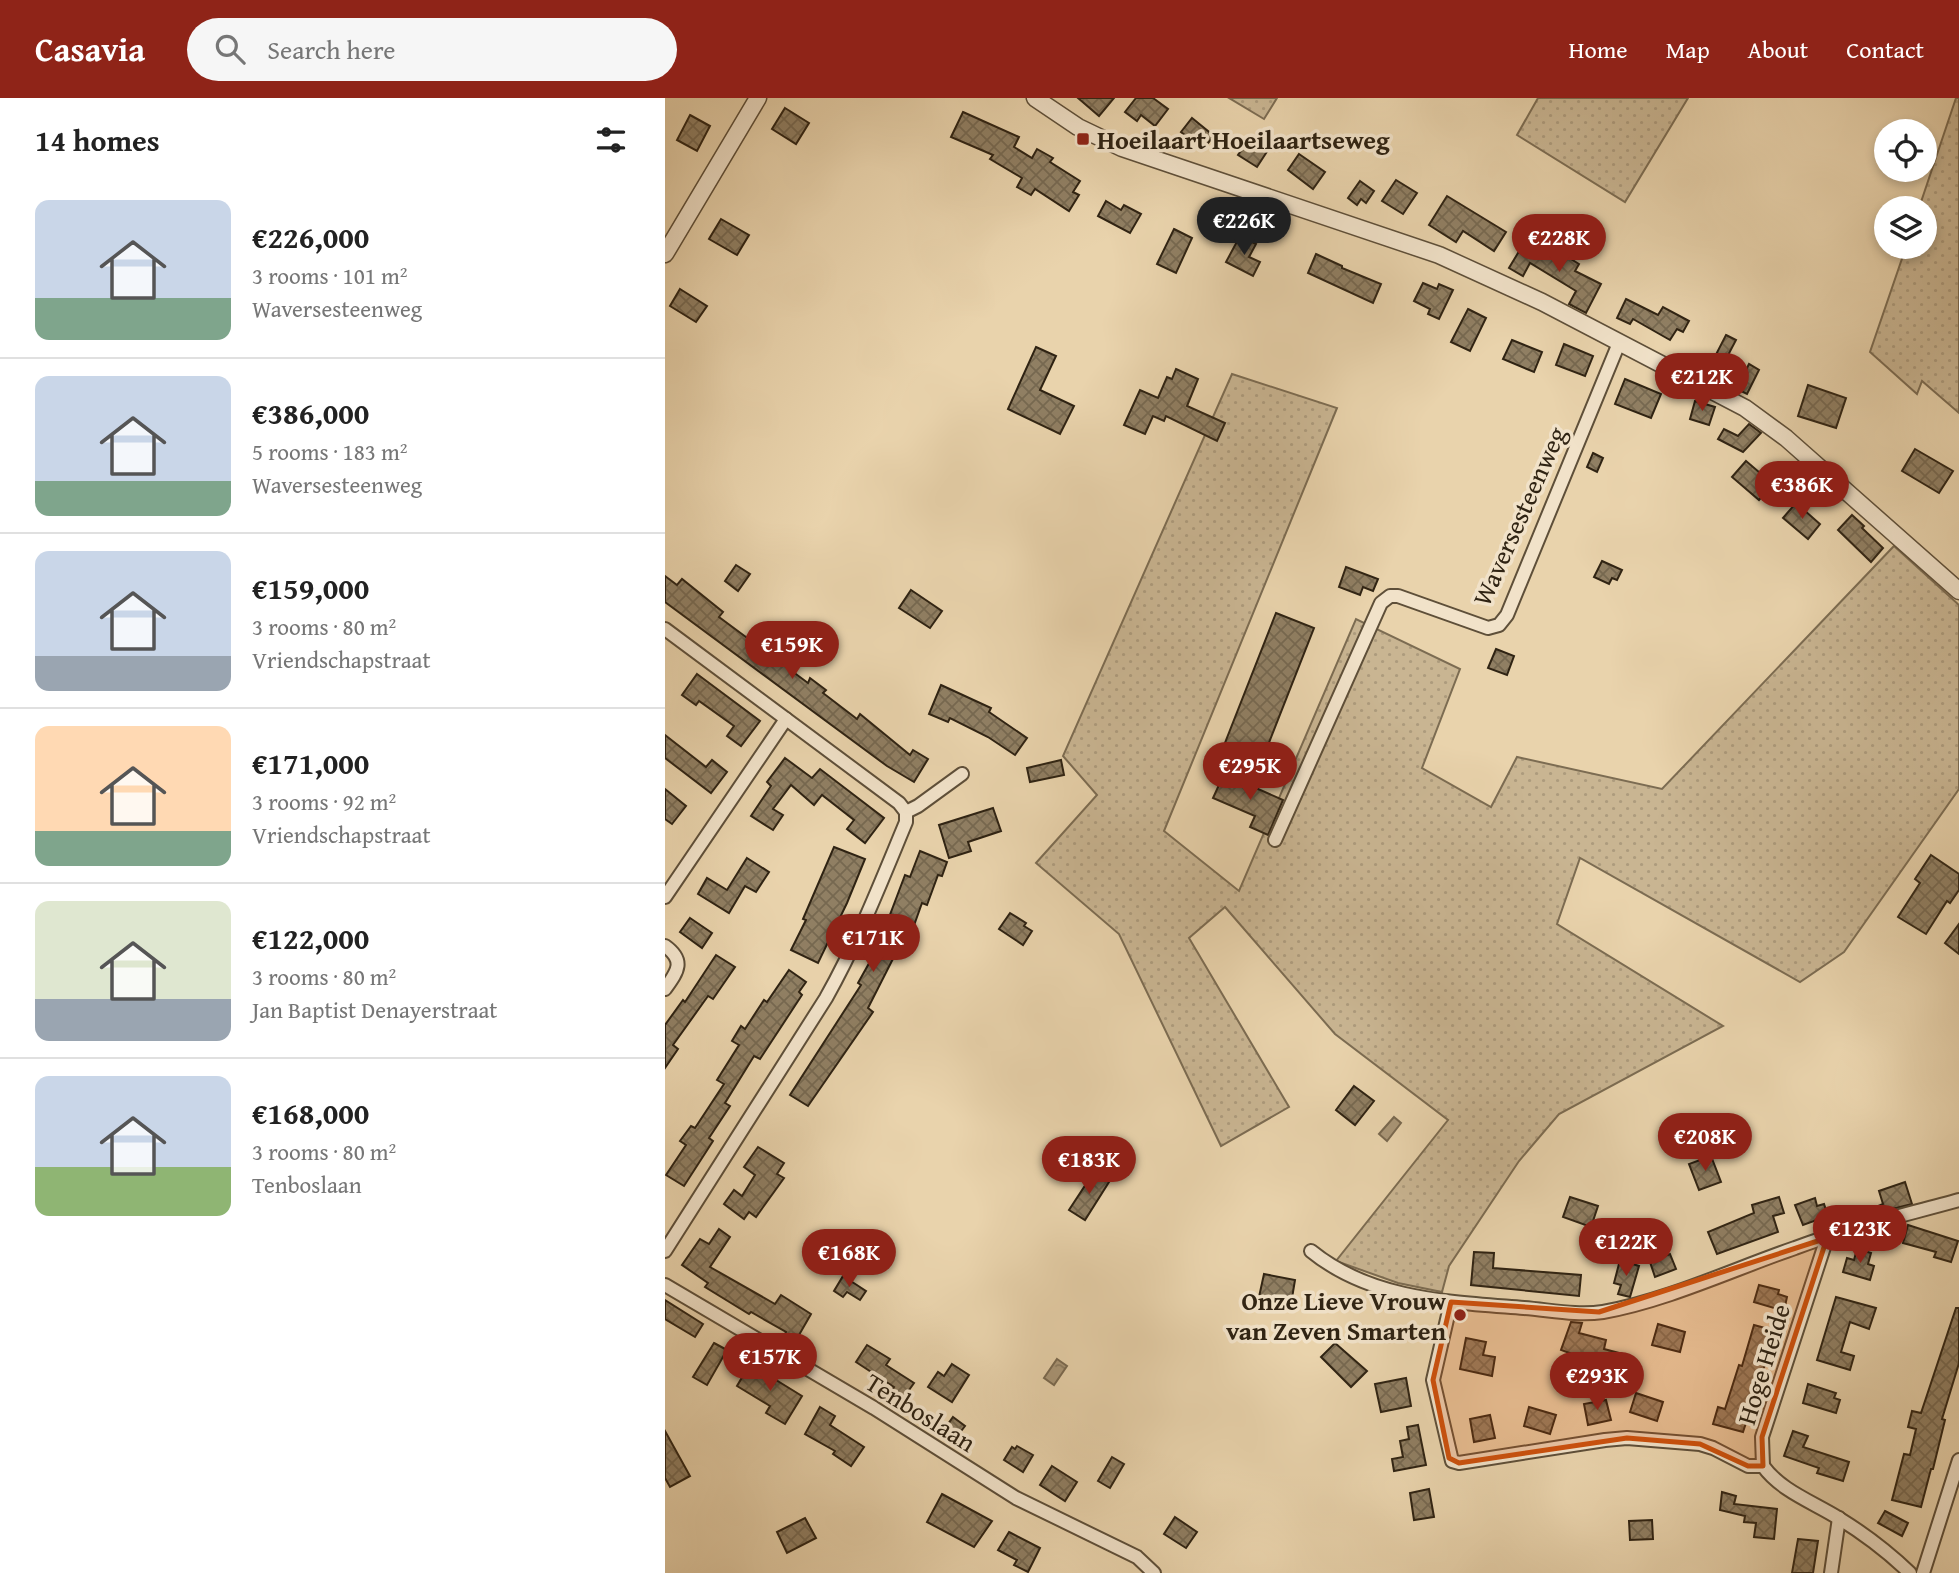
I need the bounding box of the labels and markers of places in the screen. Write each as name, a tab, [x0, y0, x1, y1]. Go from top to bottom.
place label: Hoeilaart Hoeilaartseweg	[1097, 120, 1390, 159]
marker: Hoeilaart Hoeilaartseweg	[1075, 131, 1091, 147]
pin: €226K	[1195, 198, 1293, 257]
pin: €228K	[1510, 214, 1608, 274]
pin: €212K	[1653, 354, 1751, 413]
pin: €386K	[1753, 462, 1851, 521]
pin: €159K	[743, 622, 841, 681]
pin: €295K	[1201, 742, 1299, 802]
pin: €171K	[824, 914, 922, 974]
pin: €208K	[1656, 1114, 1754, 1173]
pin: €183K	[1040, 1136, 1138, 1196]
pin: €123K	[1811, 1206, 1909, 1265]
pin: €122K	[1577, 1218, 1675, 1278]
pin: €168K	[800, 1230, 898, 1289]
place label: Onze Lieve Vrouw van Zeven Smarten	[1226, 1281, 1447, 1350]
marker: Onze Lieve Vrouw van Zeven Smarten	[1452, 1307, 1468, 1323]
pin: €157K	[721, 1334, 819, 1393]
pin: €293K	[1548, 1352, 1646, 1412]

